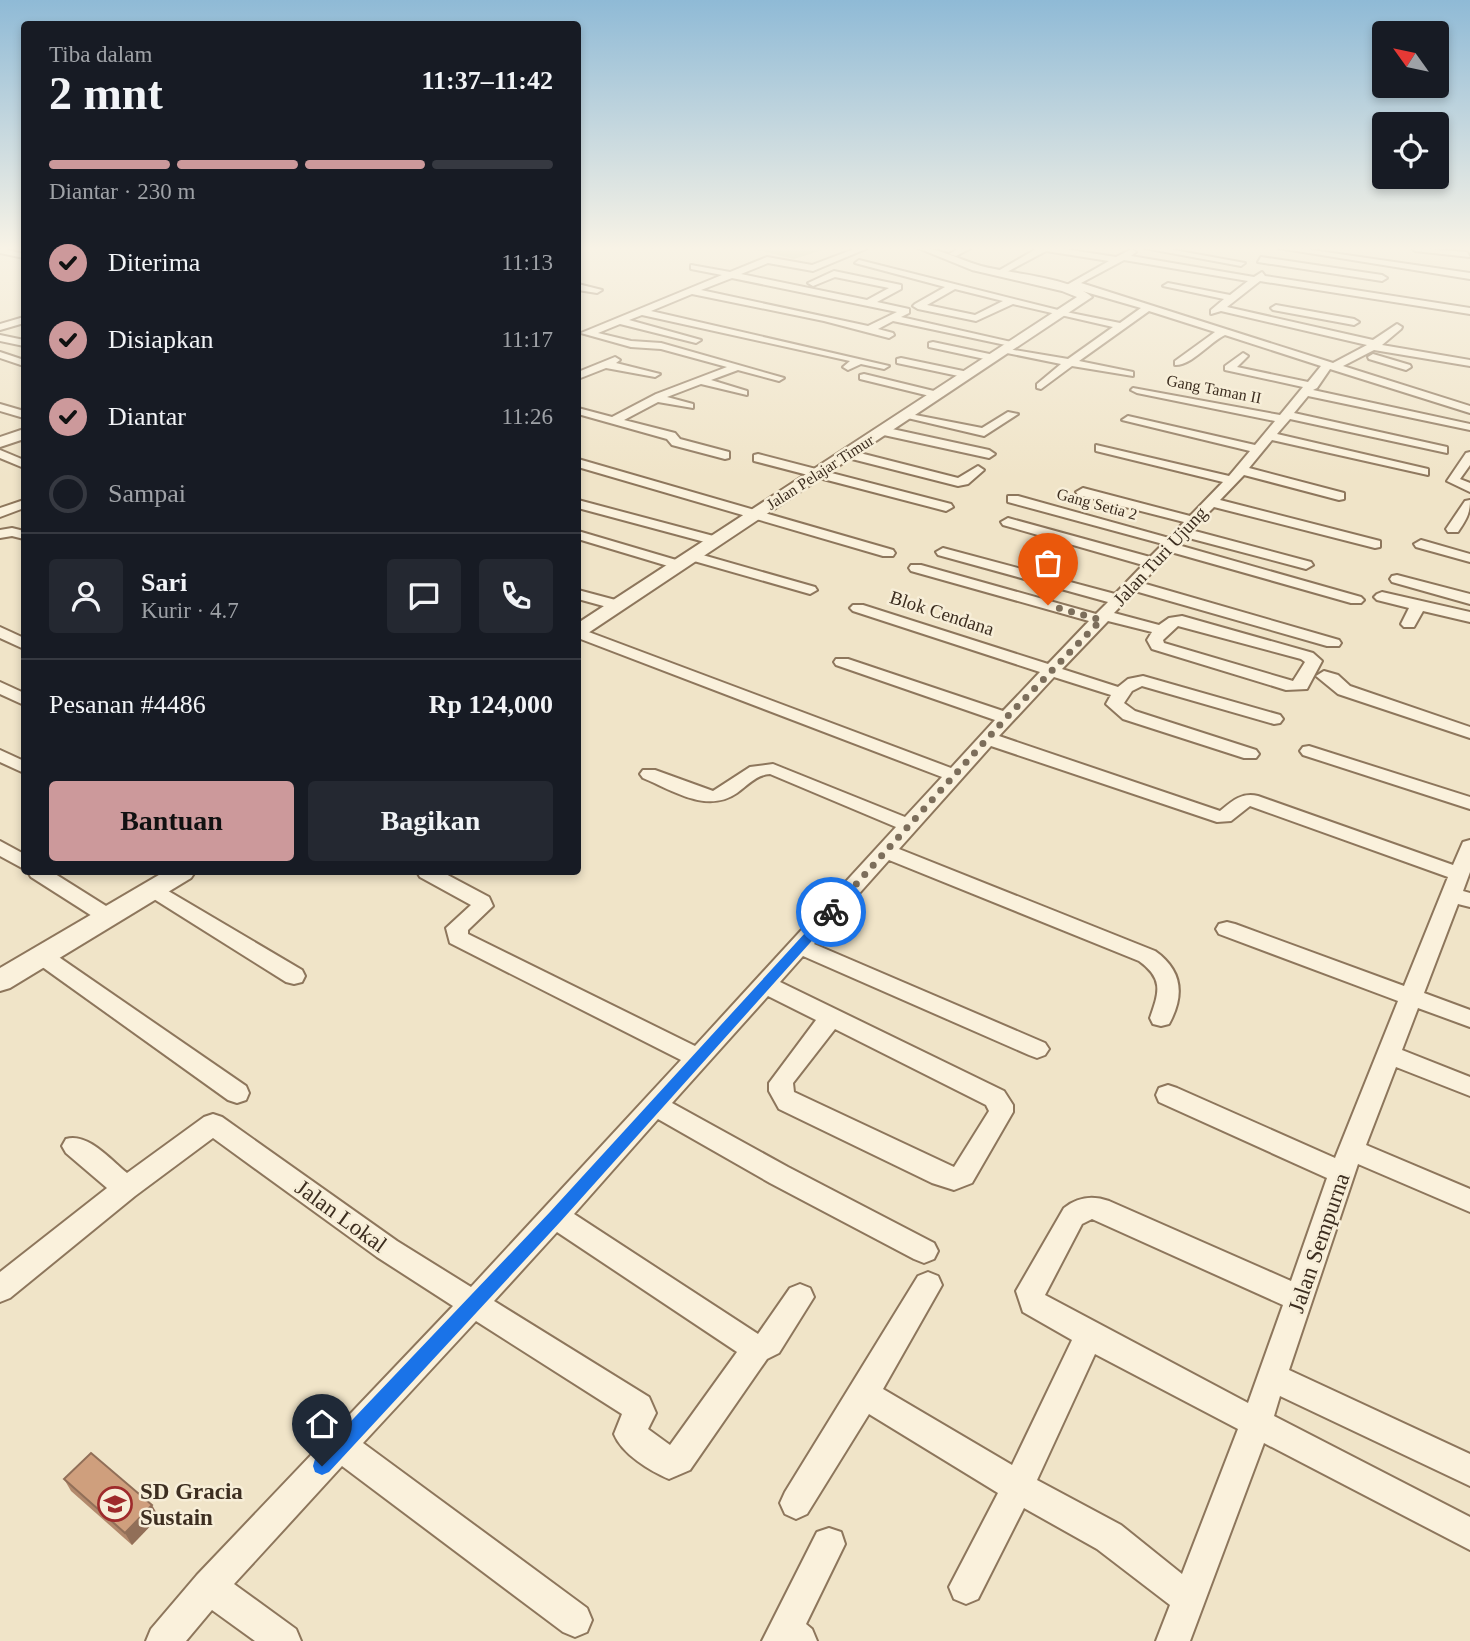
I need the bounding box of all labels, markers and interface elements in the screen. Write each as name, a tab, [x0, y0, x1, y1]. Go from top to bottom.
north arrow	[1372, 21, 1449, 98]
map controls	[1372, 21, 1449, 189]
text: Tiba dalam	[49, 42, 152, 67]
text: 11:37–11:42	[422, 66, 553, 95]
text: 2 mnt	[49, 68, 163, 119]
button: locate	[1372, 112, 1449, 189]
text: Diantar · 230 m	[49, 179, 195, 204]
icon: check	[49, 244, 87, 282]
text: Diterima	[108, 248, 200, 277]
text: 11:13	[501, 250, 553, 275]
icon: check	[49, 321, 87, 359]
text: Disiapkan	[108, 325, 213, 354]
text: 11:17	[501, 327, 553, 352]
street label: Gang Taman II	[1165, 371, 1263, 408]
icon: check	[49, 398, 87, 436]
text: Diantar	[108, 402, 186, 431]
text: 11:26	[501, 404, 553, 429]
street label: Jalan Pelajar Timur	[763, 431, 878, 514]
text: Sampai	[108, 479, 186, 508]
street label: Gang Setia 2	[1055, 485, 1139, 524]
street label: Jalan Turi Ujung	[1109, 502, 1212, 610]
pin	[1018, 533, 1078, 605]
icon: bag	[1029, 544, 1067, 582]
button: person	[49, 559, 123, 633]
button: chat	[387, 559, 461, 633]
button: phone	[479, 559, 553, 633]
text: Sari	[141, 568, 187, 597]
street label: Blok Cendana	[887, 586, 997, 640]
text: Kurir · 4.7	[141, 598, 239, 623]
text: Pesanan #4486	[49, 690, 206, 719]
text: Rp 124,000	[429, 690, 553, 719]
button: Bantuan	[49, 781, 294, 861]
button: Bagikan	[308, 781, 553, 861]
courier	[796, 877, 866, 947]
icon: bike	[812, 893, 850, 931]
street label: Jalan Sempurna	[1283, 1170, 1355, 1316]
street label: Jalan Lokal	[291, 1175, 391, 1257]
pin	[292, 1394, 352, 1466]
icon: home	[303, 1405, 341, 1443]
place label: SD Gracia Sustain	[140, 1479, 243, 1530]
school or university icon: SD Gracia Sustain	[96, 1485, 134, 1523]

